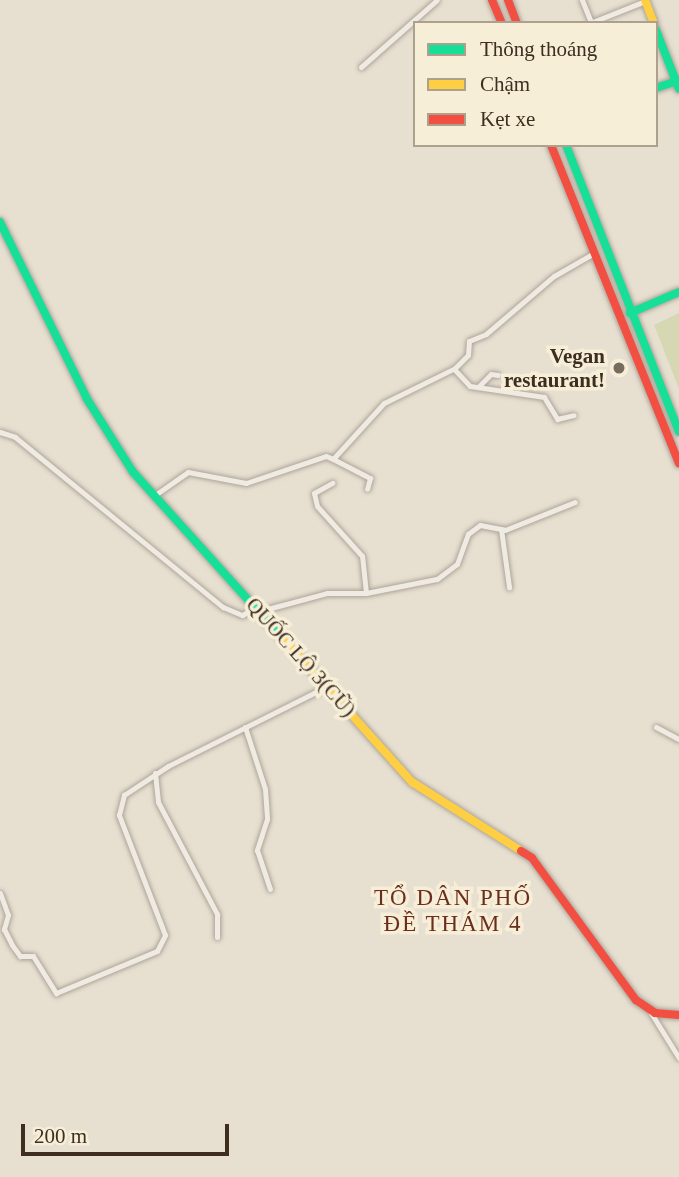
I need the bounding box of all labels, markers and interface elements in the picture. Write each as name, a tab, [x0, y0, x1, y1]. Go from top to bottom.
legend	[413, 21, 658, 147]
text: Thông thoáng	[480, 37, 597, 61]
text: Chậm	[480, 72, 530, 96]
text: Kẹt xe	[480, 107, 535, 131]
place label: Vegan restaurant!	[504, 343, 605, 393]
marker: Vegan restaurant!	[611, 360, 627, 376]
street label: QUỐC LỘ 3(CŨ)	[241, 592, 361, 722]
district label: TỔ DÂN PHỐ ĐỀ THÁM 4	[375, 884, 531, 938]
scale bar	[24, 1110, 233, 1154]
text: 200 m	[34, 1124, 87, 1148]

